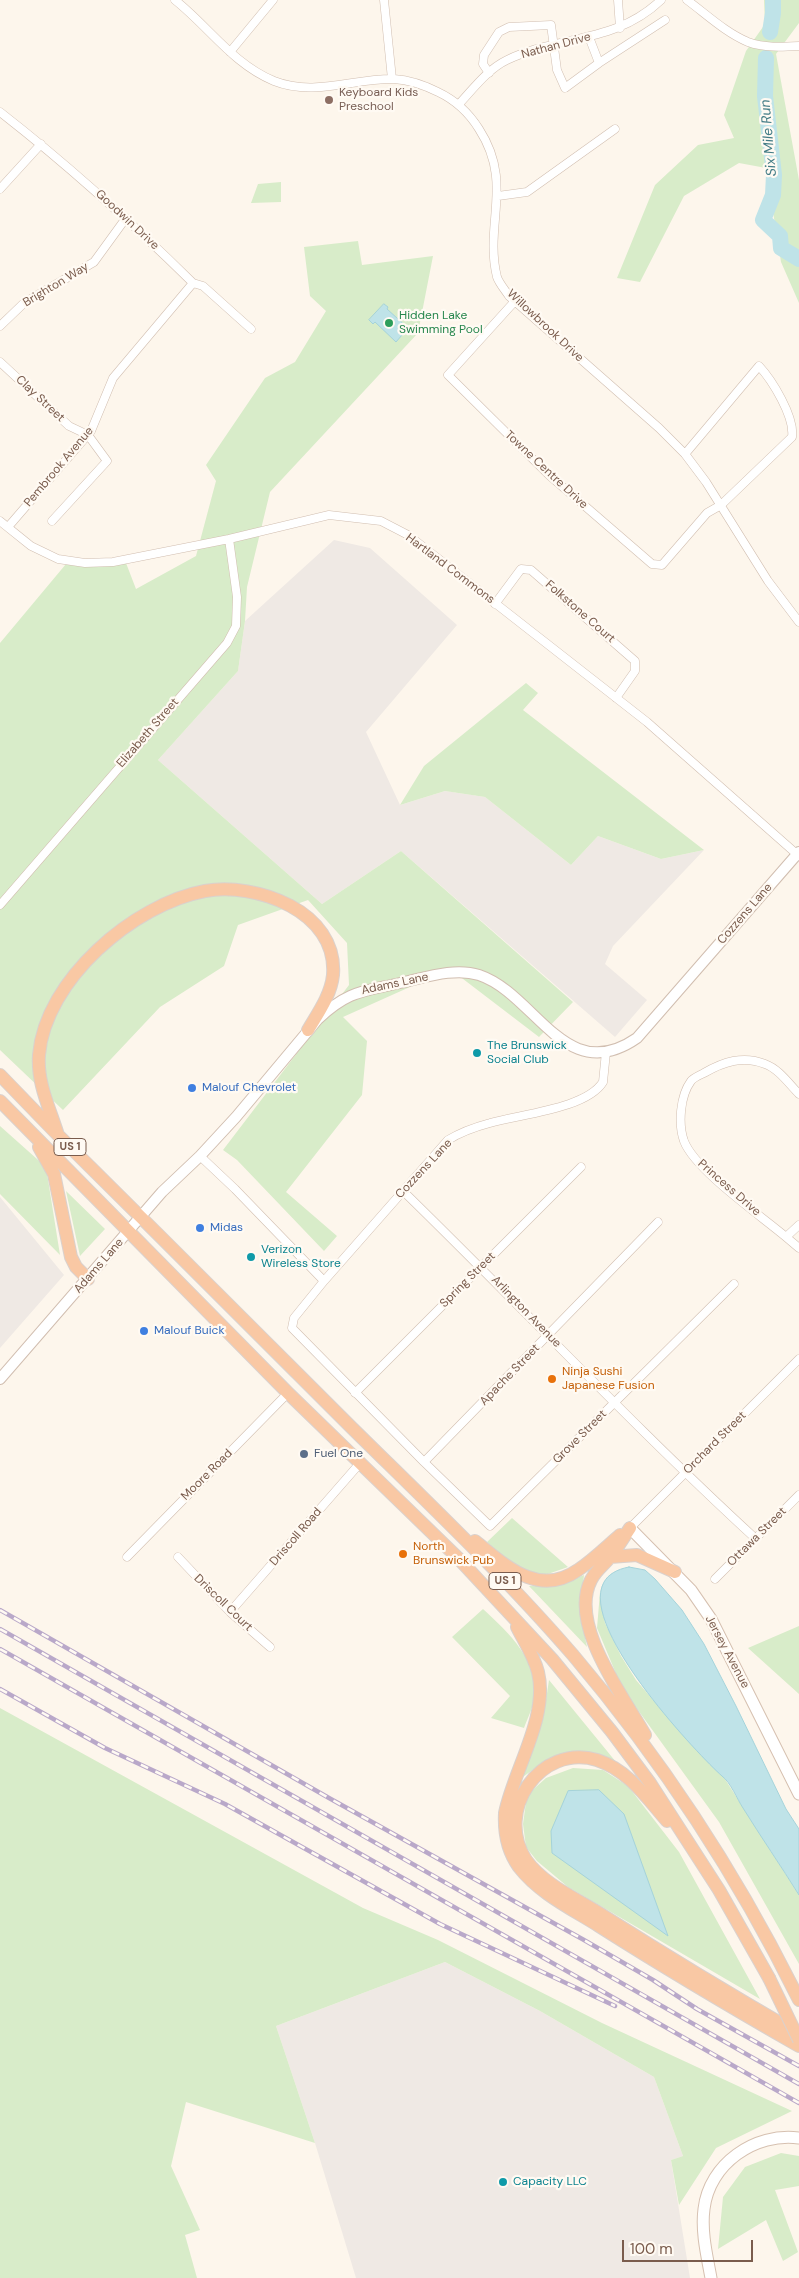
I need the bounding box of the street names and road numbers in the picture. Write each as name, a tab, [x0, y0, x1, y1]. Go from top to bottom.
street label: Nathan Drive	[520, 30, 592, 62]
street label: Goodwin Drive	[92, 187, 162, 253]
street label: Brighton Way	[21, 260, 91, 310]
street label: Willowbrook Drive	[504, 287, 586, 365]
street label: Clay Street	[13, 373, 67, 425]
street label: Pembrook Avenue	[21, 424, 97, 510]
street label: Towne Centre Drive	[502, 428, 590, 512]
street label: Hartland Commons	[403, 531, 497, 607]
street label: Folkstone Court	[542, 578, 618, 646]
street label: Elizabeth Street	[114, 695, 182, 771]
street label: Cozzens Lane	[715, 881, 775, 947]
street label: Adams Lane	[360, 970, 430, 998]
street label: Cozzens Lane	[393, 1136, 455, 1202]
road number: US 1	[54, 1138, 86, 1156]
street label: Princess Drive	[695, 1157, 763, 1219]
street label: Adams Lane	[71, 1236, 127, 1296]
street label: Spring Street	[437, 1249, 499, 1311]
street label: Arlington Avenue	[488, 1273, 564, 1351]
street label: Apache Street	[477, 1341, 543, 1409]
street label: Grove Street	[550, 1407, 610, 1467]
street label: Orchard Street	[681, 1409, 749, 1477]
street label: Moore Road	[178, 1446, 236, 1504]
street label: Ottawa Street	[724, 1504, 790, 1570]
street label: Driscoll Road	[267, 1505, 325, 1569]
street label: Driscoll Court	[191, 1571, 255, 1635]
road number: US 1	[489, 1572, 521, 1590]
street label: Jersey Avenue	[702, 1613, 752, 1691]

